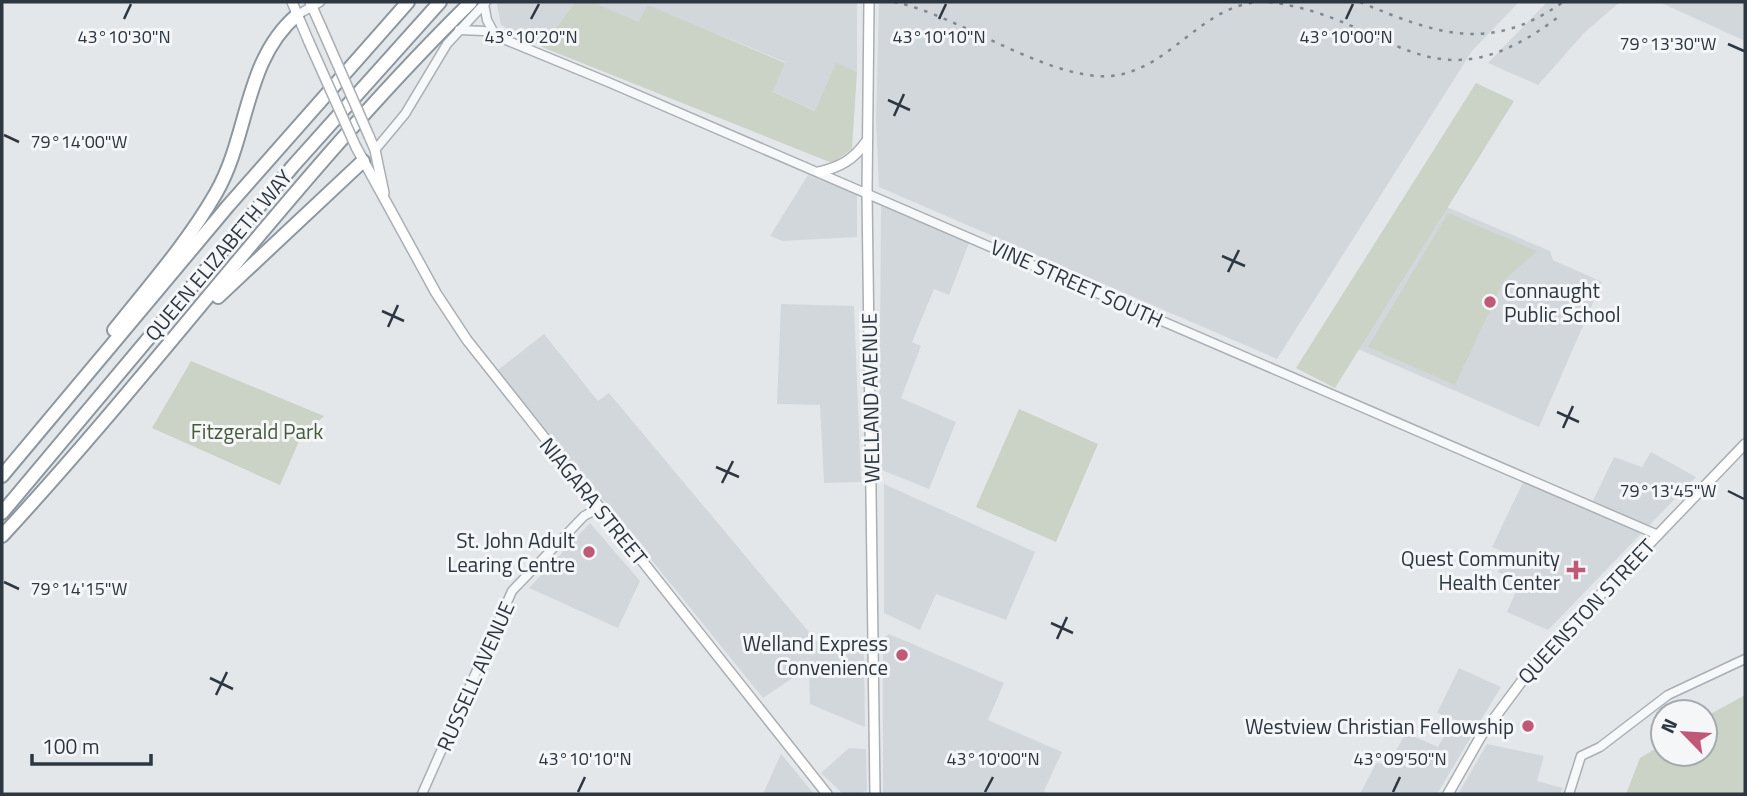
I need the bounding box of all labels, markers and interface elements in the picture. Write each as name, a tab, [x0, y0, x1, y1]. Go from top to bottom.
text: 43°10'30"N	[77, 23, 171, 50]
text: 43°10'20"N	[484, 23, 578, 50]
text: 43°10'10"N	[892, 23, 986, 50]
text: 43°10'00"N	[1299, 23, 1393, 50]
text: 79°13'30"W	[1620, 30, 1717, 57]
text: 79°14'00"W	[31, 128, 128, 155]
street label: QUEEN ELIZABETH WAY	[137, 162, 300, 348]
street label: VINE STREET SOUTH	[986, 231, 1168, 335]
place label: Connaught Public School	[1504, 274, 1621, 330]
marker: Connaught Public School	[1482, 294, 1498, 310]
street label: WELLAND AVENUE	[853, 313, 887, 483]
park label: Fitzgerald Park	[191, 415, 323, 447]
street label: NIAGARA STREET	[532, 430, 656, 572]
text: 79°13'45"W	[1620, 477, 1717, 504]
place label: St. John Adult Learing Centre	[447, 524, 576, 580]
street label: QUEENSTON STREET	[1510, 531, 1662, 691]
place label: Quest Community Health Center	[1401, 542, 1560, 598]
marker: St. John Adult Learing Centre	[581, 544, 597, 560]
marker: Quest Community Health Center	[1566, 560, 1586, 580]
text: 79°14'15"W	[31, 575, 128, 602]
street label: RUSSELL AVENUE	[428, 596, 522, 756]
place label: Welland Express Convenience	[743, 627, 888, 683]
marker: Welland Express Convenience	[894, 647, 910, 663]
north arrow	[1649, 698, 1719, 768]
place label: Westview Christian Fellowship	[1245, 710, 1514, 742]
text: N	[1652, 714, 1684, 738]
marker: Westview Christian Fellowship	[1520, 718, 1536, 734]
scale bar	[32, 722, 150, 766]
text: 100 m	[42, 730, 99, 762]
text: 43°10'10"N	[538, 745, 632, 772]
text: 43°10'00"N	[946, 745, 1040, 772]
text: 43°09'50"N	[1353, 745, 1447, 772]

